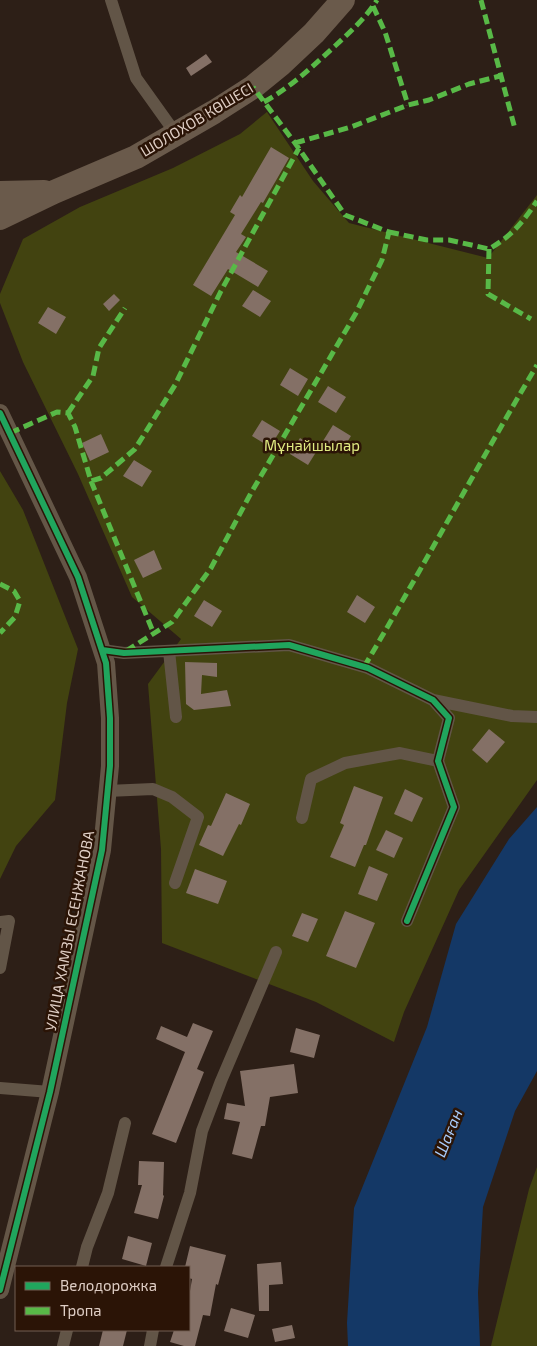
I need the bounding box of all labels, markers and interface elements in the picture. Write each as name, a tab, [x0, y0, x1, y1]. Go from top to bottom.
street label: ШОЛОХОВ КӨШЕСІ	[137, 78, 256, 160]
park label: Мұнайшылар	[264, 436, 360, 454]
street label: УЛИЦА ХАМЗЫ ЕСЕНЖАНОВА	[41, 828, 97, 1033]
water label: Шаған	[429, 1106, 466, 1160]
legend	[15, 1266, 190, 1331]
text: Велодорожка	[60, 1276, 157, 1294]
text: Тропа	[60, 1301, 102, 1319]

